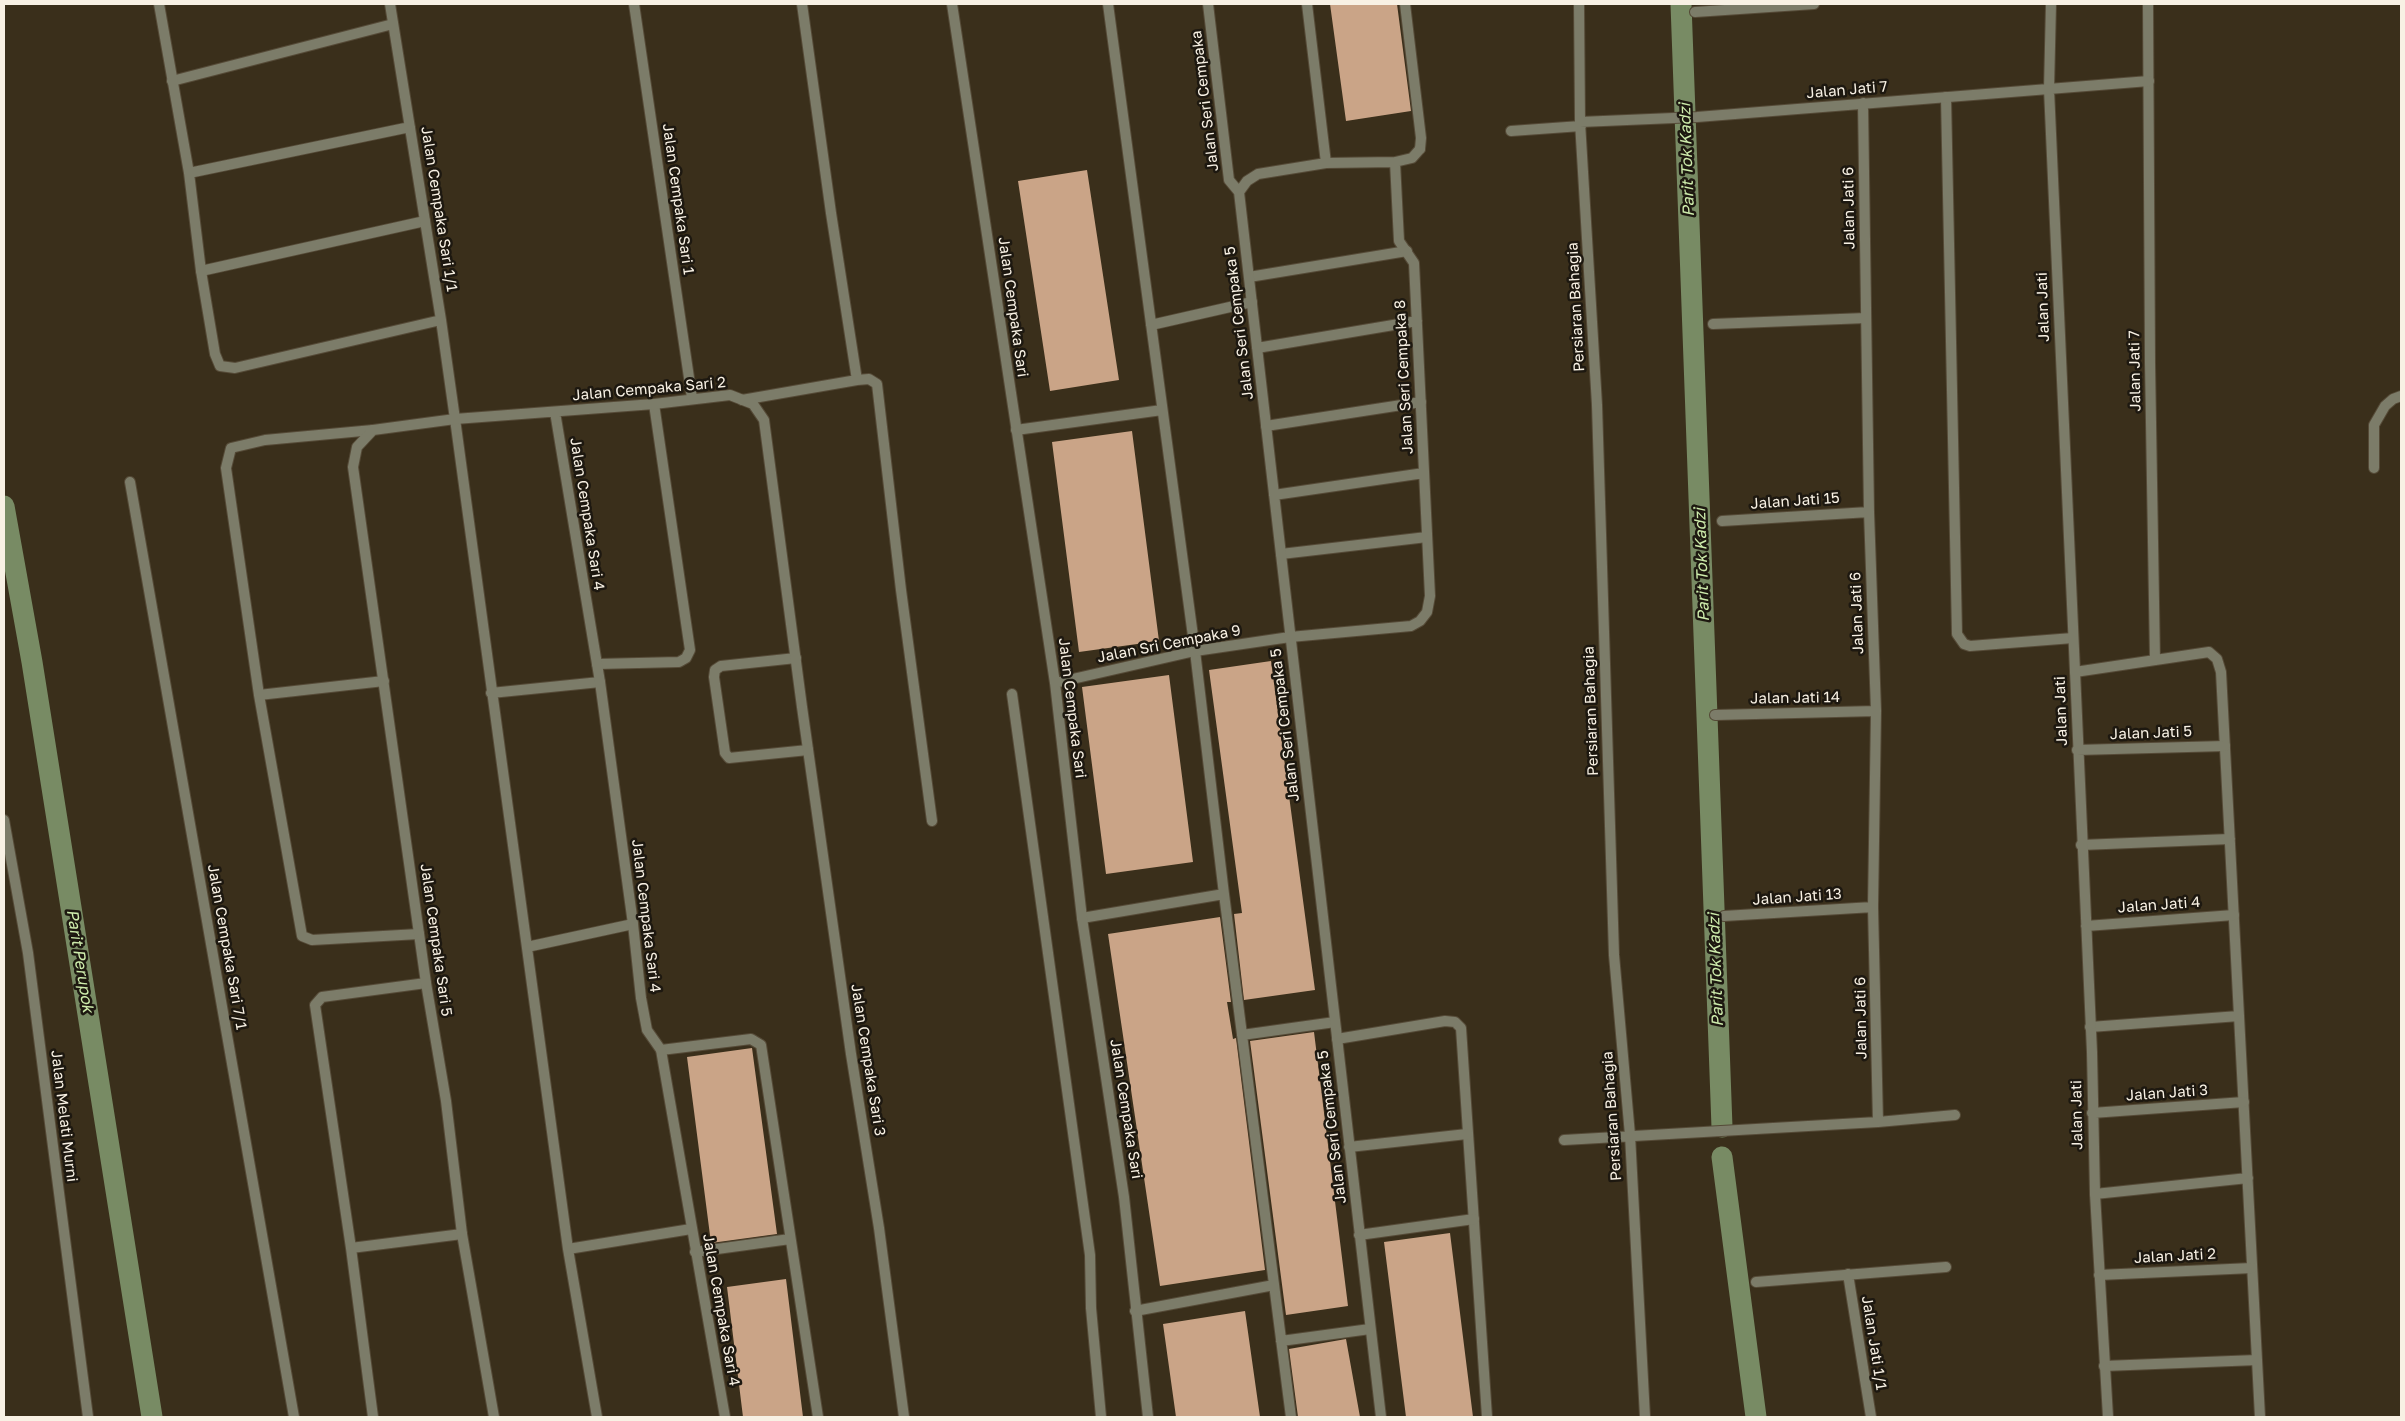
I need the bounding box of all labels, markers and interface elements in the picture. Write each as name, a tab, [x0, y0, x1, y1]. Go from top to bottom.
street label: Jalan Seri Cempaka	[1187, 30, 1223, 172]
street label: Jalan Jati 7	[1806, 77, 1888, 103]
water label: Parit Tok Kadzi	[1675, 103, 1699, 217]
street label: Jalan Cempaka Sari 1	[658, 122, 698, 276]
street label: Jalan Cempaka Sari 1/1	[417, 125, 461, 293]
street label: Jalan Jati 6	[1839, 167, 1859, 249]
street label: Jalan Cempaka Sari	[994, 236, 1032, 378]
street label: Persiaran Bahagia	[1564, 242, 1588, 372]
street label: Jalan Seri Cempaka 5	[1221, 245, 1257, 401]
street label: Jalan Jati	[2033, 272, 2053, 342]
street label: Jalan Seri Cempaka 8	[1391, 299, 1417, 455]
street label: Jalan Jati 7	[2125, 330, 2145, 412]
street label: Jalan Cempaka Sari 2	[572, 373, 726, 405]
street label: Jalan Cempaka Sari 4	[566, 436, 608, 592]
street label: Jalan Jati 15	[1750, 489, 1840, 513]
water label: Parit Tok Kadzi	[1690, 508, 1714, 622]
street label: Jalan Jati 6	[1847, 571, 1867, 655]
street label: Jalan Sri Cempaka 9	[1096, 621, 1242, 667]
street label: Jalan Cempaka Sari	[1054, 637, 1090, 779]
street label: Persiaran Bahagia	[1580, 646, 1602, 776]
street label: Jalan Seri Cempaka 5	[1267, 647, 1303, 803]
street label: Jalan Jati	[2051, 676, 2071, 746]
street label: Jalan Jati 14	[1750, 688, 1840, 708]
street label: Jalan Jati 5	[2110, 723, 2192, 743]
street label: Jalan Cempaka Sari 4	[628, 838, 664, 994]
street label: Jalan Cempaka Sari 7/1	[204, 863, 250, 1031]
street label: Jalan Cempaka Sari 5	[416, 863, 456, 1017]
street label: Jalan Jati 13	[1752, 885, 1842, 909]
street label: Jalan Jati 4	[2117, 893, 2201, 917]
water label: Parit Perupok	[62, 908, 98, 1014]
water label: Parit Tok Kadzi	[1704, 913, 1728, 1027]
street label: Jalan Jati 6	[1851, 977, 1871, 1059]
street label: Jalan Cempaka Sari 3	[847, 983, 889, 1137]
street label: Jalan Cempaka Sari	[1106, 1038, 1146, 1180]
street label: Jalan Melati Murni	[47, 1049, 81, 1183]
street label: Jalan Seri Cempaka 5	[1314, 1049, 1350, 1205]
street label: Persiaran Bahagia	[1598, 1051, 1626, 1181]
street label: Jalan Jati	[2067, 1080, 2087, 1150]
street label: Jalan Jati 3	[2125, 1081, 2209, 1105]
street label: Jalan Cempaka Sari 4	[699, 1232, 743, 1388]
street label: Jalan Jati 2	[2134, 1245, 2216, 1267]
street label: Jalan Jati 1/1	[1858, 1295, 1890, 1391]

